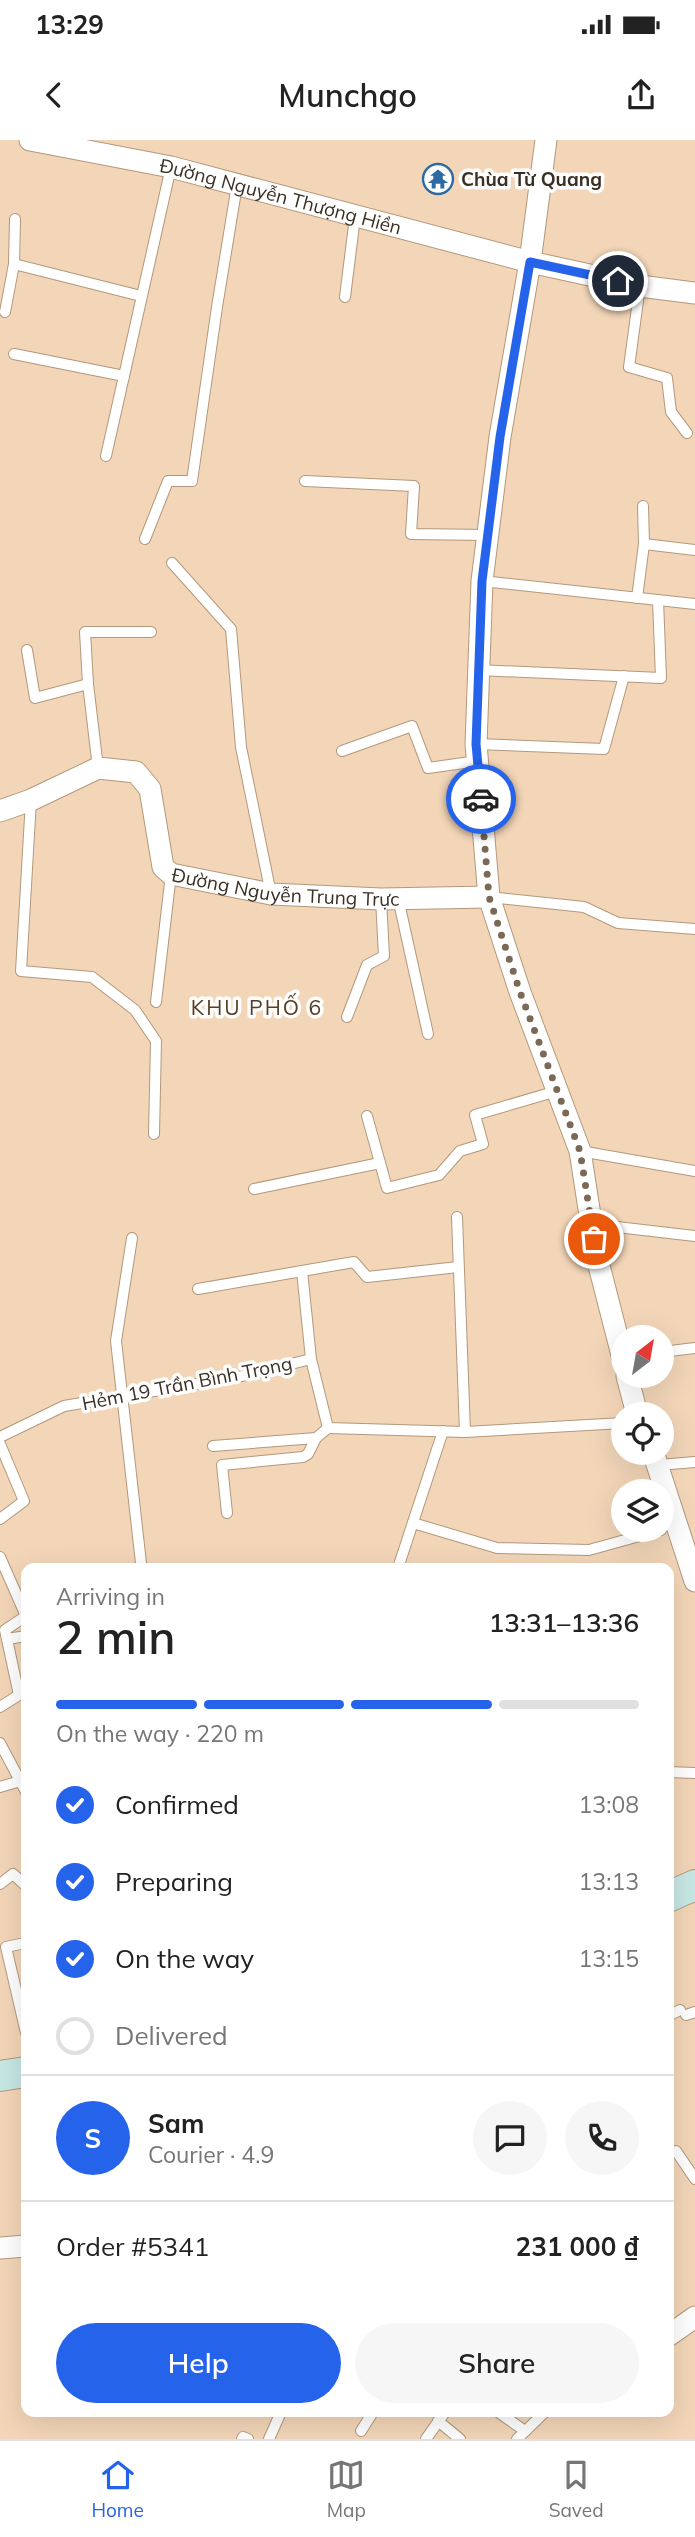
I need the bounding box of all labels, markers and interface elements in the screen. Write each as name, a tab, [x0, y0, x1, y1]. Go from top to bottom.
text: 13:29	[35, 8, 104, 41]
text: Munchgo	[278, 75, 417, 115]
icon: back	[35, 76, 73, 114]
icon: share	[622, 76, 660, 114]
street label: Đường Nguyễn Thượng Hiền	[158, 153, 404, 240]
temple icon: Chùa Từ Quang	[421, 162, 455, 196]
place label: Chùa Từ Quang	[461, 167, 602, 191]
pin	[588, 251, 648, 311]
icon: home	[599, 262, 637, 300]
courier	[446, 764, 516, 834]
icon: car	[462, 780, 500, 818]
street label: Đường Nguyễn Trung Trực	[170, 862, 400, 911]
district label: KHU PHỐ 6	[191, 993, 323, 1020]
pin	[564, 1209, 624, 1269]
icon: bag	[575, 1220, 613, 1258]
north arrow	[611, 1325, 674, 1388]
map controls	[611, 1325, 674, 1542]
street label: Hẻm 19 Trần Bình Trọng	[80, 1351, 294, 1415]
button: locate	[611, 1402, 674, 1465]
button: layers	[611, 1479, 674, 1542]
text: Arriving in	[56, 1582, 165, 1611]
text: 13:31–13:36	[489, 1606, 639, 1639]
text: 2 min	[56, 1608, 175, 1666]
text: On the way · 220 m	[56, 1719, 264, 1748]
icon: check	[56, 1786, 94, 1824]
text: Confirmed	[115, 1788, 239, 1821]
text: 13:08	[579, 1790, 639, 1819]
icon: check	[56, 1863, 94, 1901]
text: Preparing	[115, 1865, 233, 1898]
text: 13:13	[579, 1867, 639, 1896]
icon: check	[56, 1940, 94, 1978]
text: On the way	[115, 1942, 254, 1975]
text: 13:15	[579, 1944, 639, 1973]
text: Delivered	[115, 2019, 228, 2052]
button: chat	[473, 2101, 547, 2175]
button: phone	[565, 2101, 639, 2175]
text: Sam	[148, 2107, 204, 2140]
text: S	[85, 2122, 101, 2155]
text: Courier · 4.9	[148, 2140, 274, 2169]
text: Order #5341	[56, 2230, 209, 2263]
text: 231 000 ₫	[516, 2230, 639, 2263]
button: Help	[56, 2323, 341, 2403]
button: Share	[355, 2323, 639, 2403]
tab: Home	[91, 2456, 144, 2522]
tab: Map	[327, 2456, 366, 2522]
tab: Saved	[549, 2456, 604, 2522]

